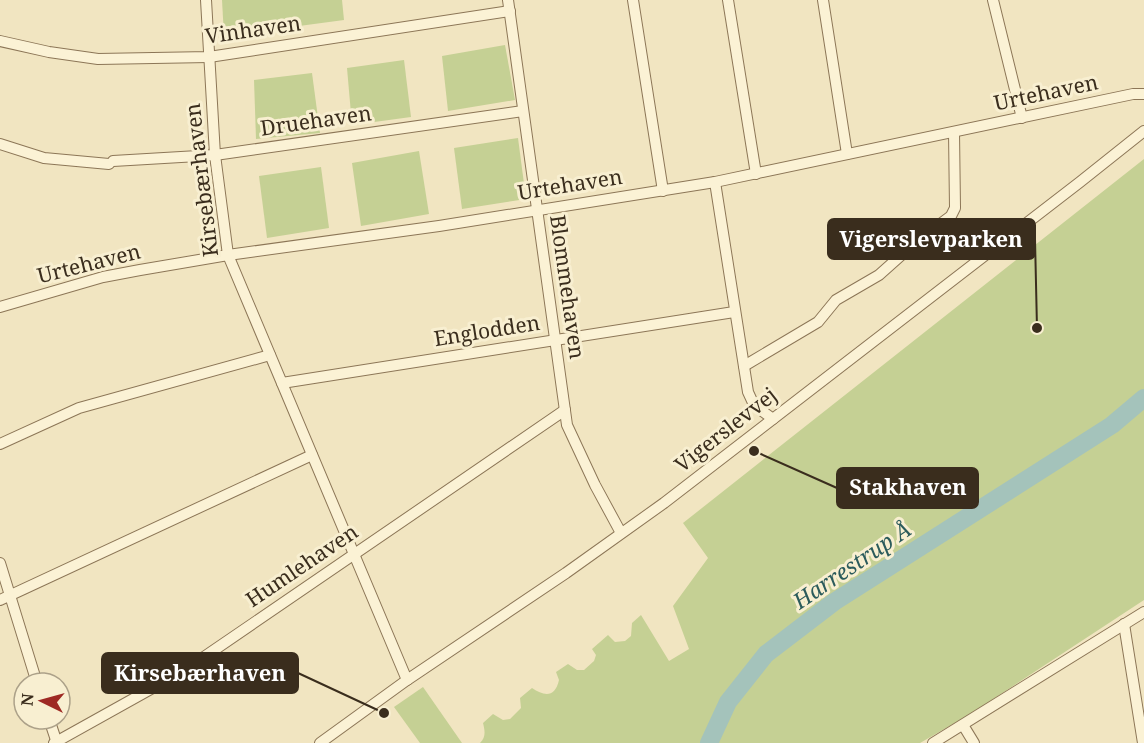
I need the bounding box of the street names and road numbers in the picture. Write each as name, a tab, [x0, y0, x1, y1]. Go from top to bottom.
street label: Vinhaven	[203, 8, 303, 50]
street label: Urtehaven	[991, 67, 1100, 117]
street label: Druehaven	[259, 98, 373, 142]
street label: Kirsebærhaven	[178, 102, 224, 259]
street label: Urtehaven	[515, 162, 624, 206]
street label: Blommehaven	[544, 213, 592, 361]
street label: Urtehaven	[34, 237, 143, 289]
street label: Englodden	[432, 308, 542, 352]
street label: Vigerslevvej	[669, 381, 782, 478]
street label: Humlehaven	[240, 517, 363, 613]

